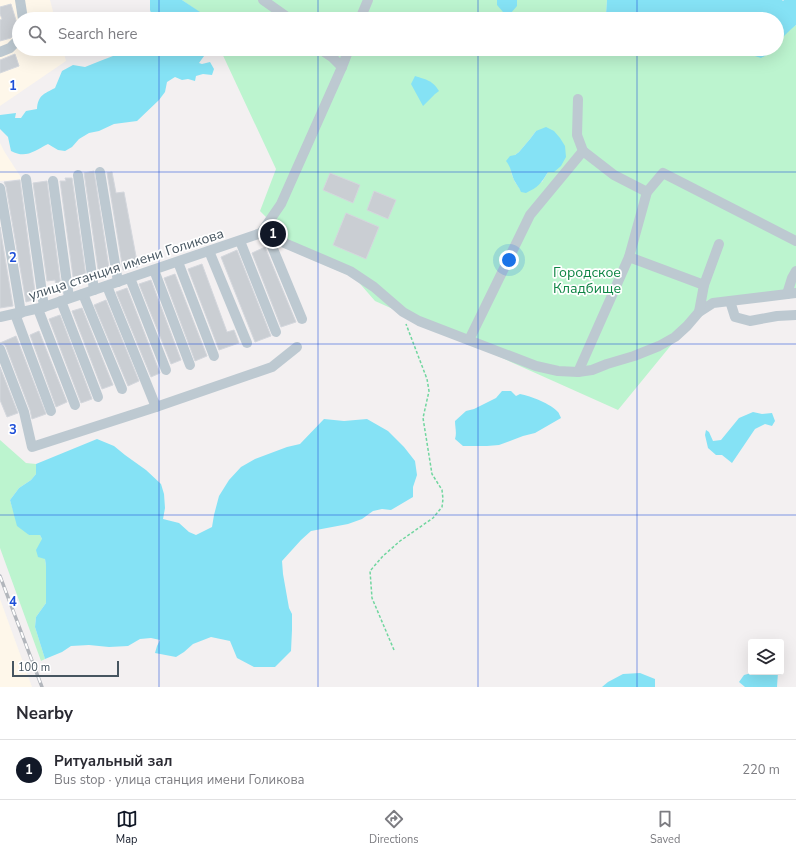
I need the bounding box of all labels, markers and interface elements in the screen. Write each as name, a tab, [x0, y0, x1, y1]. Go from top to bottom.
search box	[12, 12, 784, 56]
icon: search	[26, 23, 48, 45]
text: Search here	[58, 24, 138, 44]
text: 1	[9, 77, 17, 95]
pin: 1	[260, 219, 286, 249]
street label: улица станция имени Голикова	[26, 224, 226, 305]
text: 2	[9, 249, 17, 267]
your location	[499, 250, 519, 270]
park label: Городское Кладбище	[553, 263, 621, 298]
text: 3	[9, 421, 17, 439]
text: 4	[9, 593, 17, 611]
map controls	[748, 639, 784, 675]
button: layers	[748, 639, 784, 675]
scale bar	[12, 659, 119, 678]
text: 100 m	[18, 660, 50, 675]
text: Nearby	[16, 702, 73, 725]
text: Ритуальный зал	[54, 751, 173, 771]
text: 1	[25, 761, 33, 779]
text: 220 m	[742, 761, 780, 779]
text: Bus stop · улица станция имени Голикова	[54, 771, 305, 789]
tab: Map	[116, 808, 138, 847]
tab: Directions	[369, 808, 419, 847]
tab: Saved	[650, 808, 680, 847]

